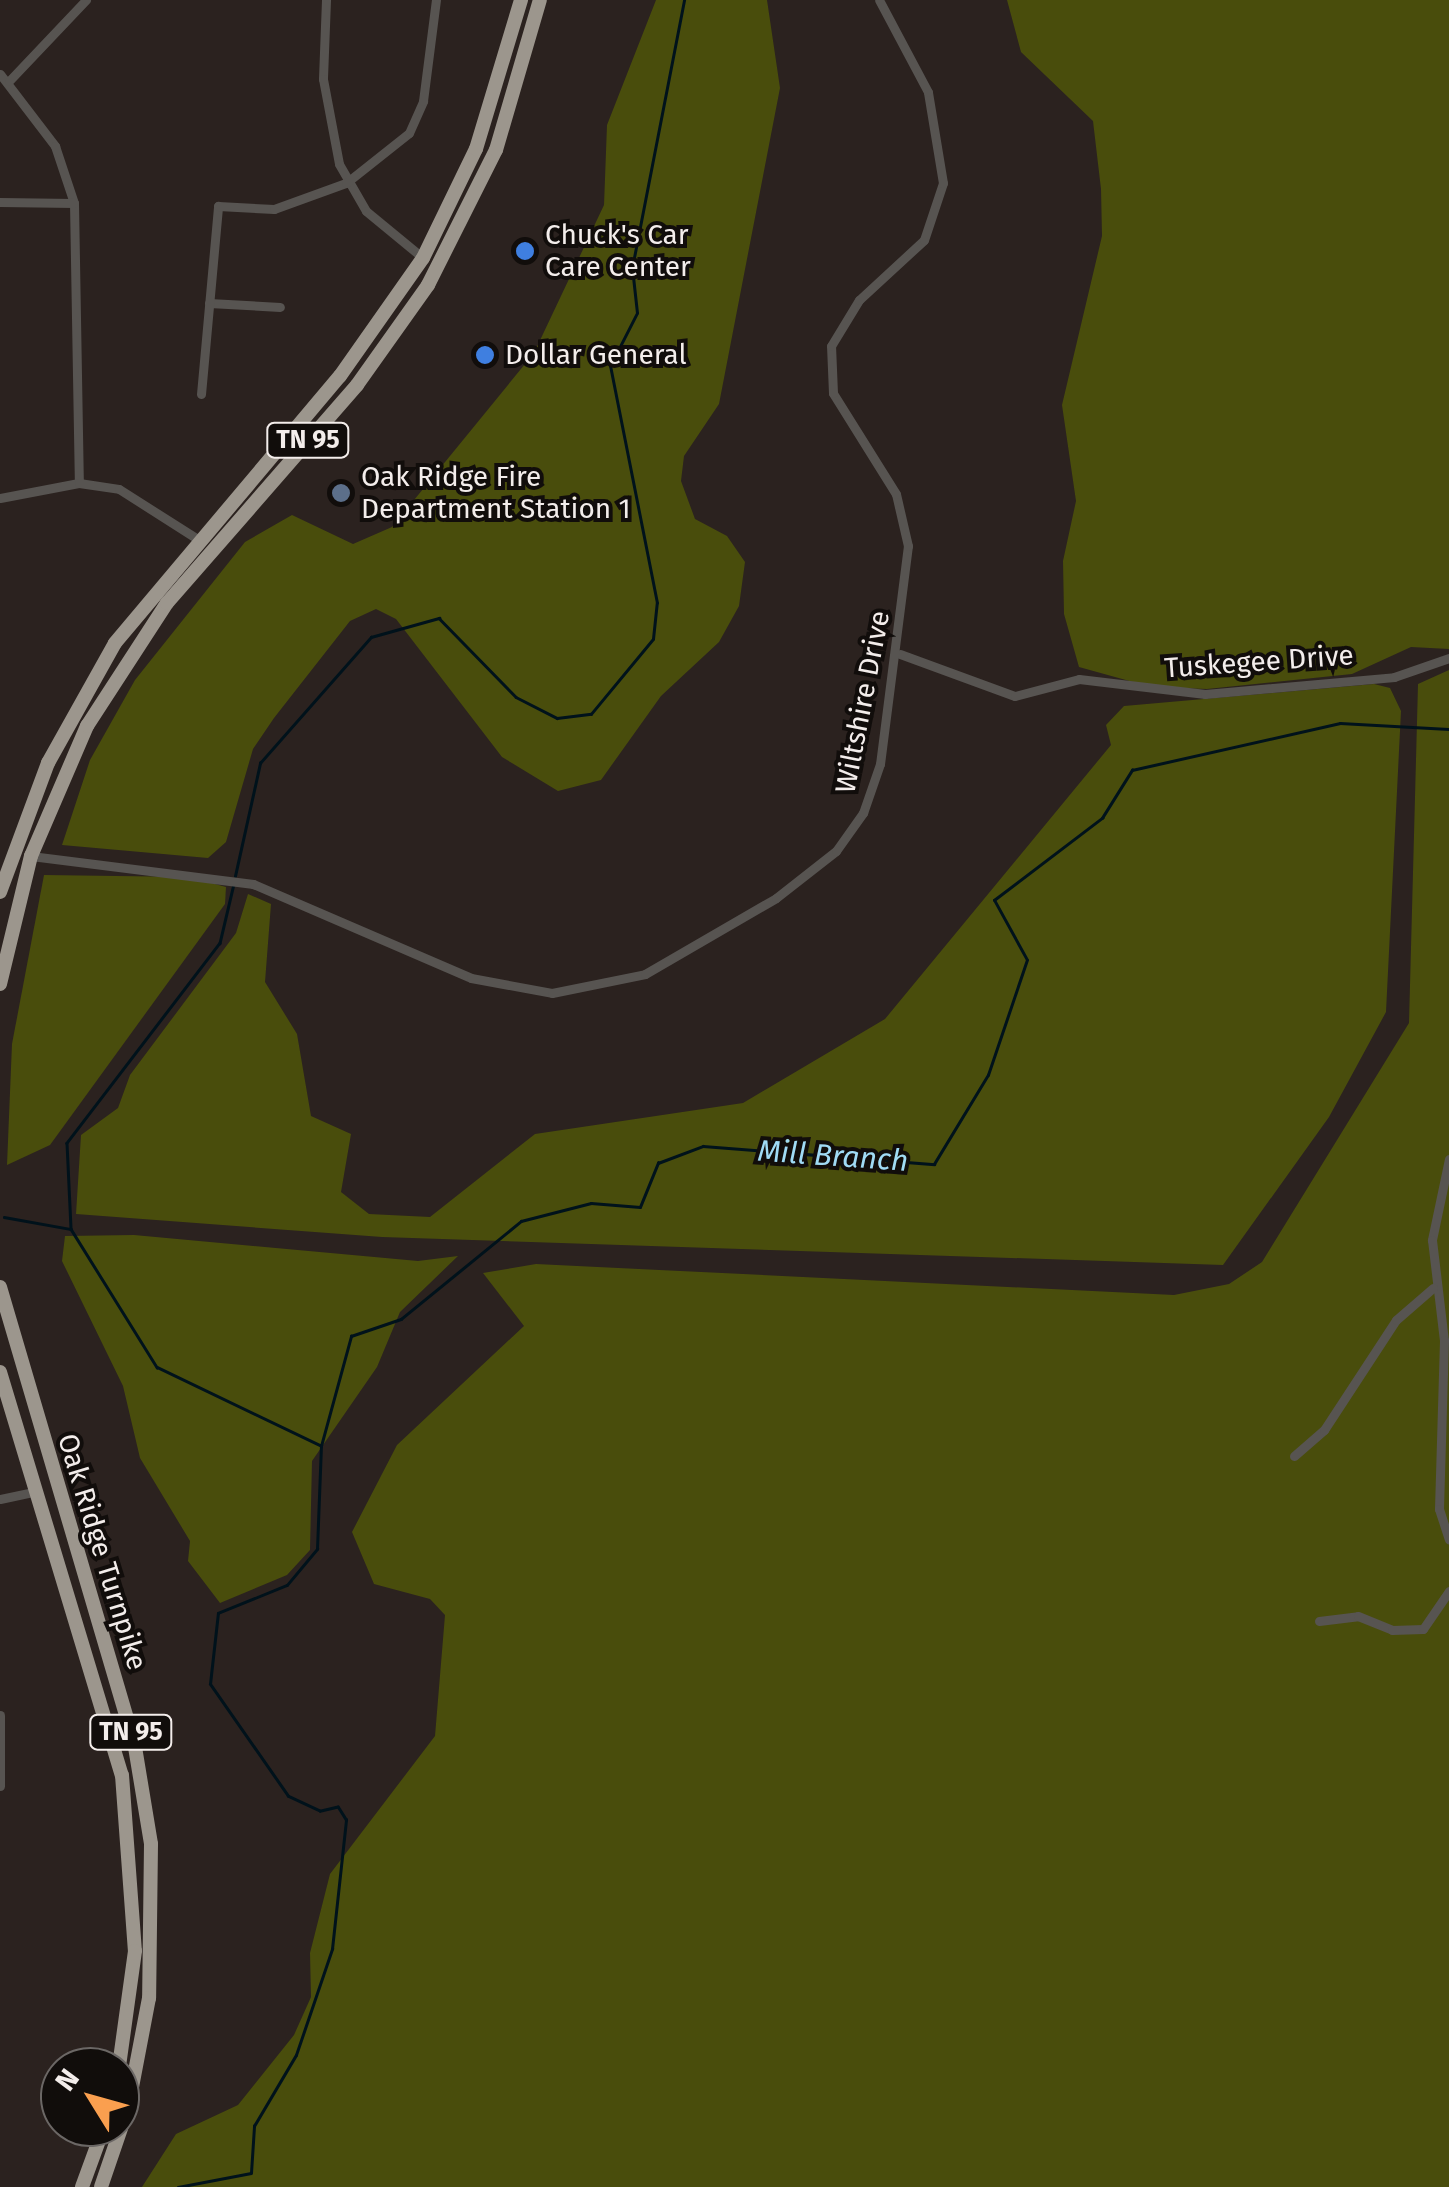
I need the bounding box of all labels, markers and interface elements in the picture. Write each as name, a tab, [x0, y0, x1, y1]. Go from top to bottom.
place label: Chuck's Car Care Center	[545, 218, 691, 284]
marker: Chuck's Car Care Center	[514, 240, 536, 262]
place label: Dollar General	[505, 338, 687, 372]
marker: Dollar General	[474, 344, 496, 366]
road number: TN 95	[266, 420, 350, 460]
place label: Oak Ridge Fire Department Station 1	[361, 460, 631, 526]
marker: Oak Ridge Fire Department Station 1	[330, 482, 352, 504]
street label: Wiltshire Drive	[829, 608, 897, 796]
street label: Tuskegee Drive	[1163, 639, 1355, 685]
water label: Mill Branch	[756, 1133, 910, 1179]
street label: Oak Ridge Turnpike	[50, 1430, 154, 1674]
road number: TN 95	[88, 1712, 174, 1752]
north arrow	[40, 2047, 140, 2147]
text: N	[48, 2063, 86, 2097]

